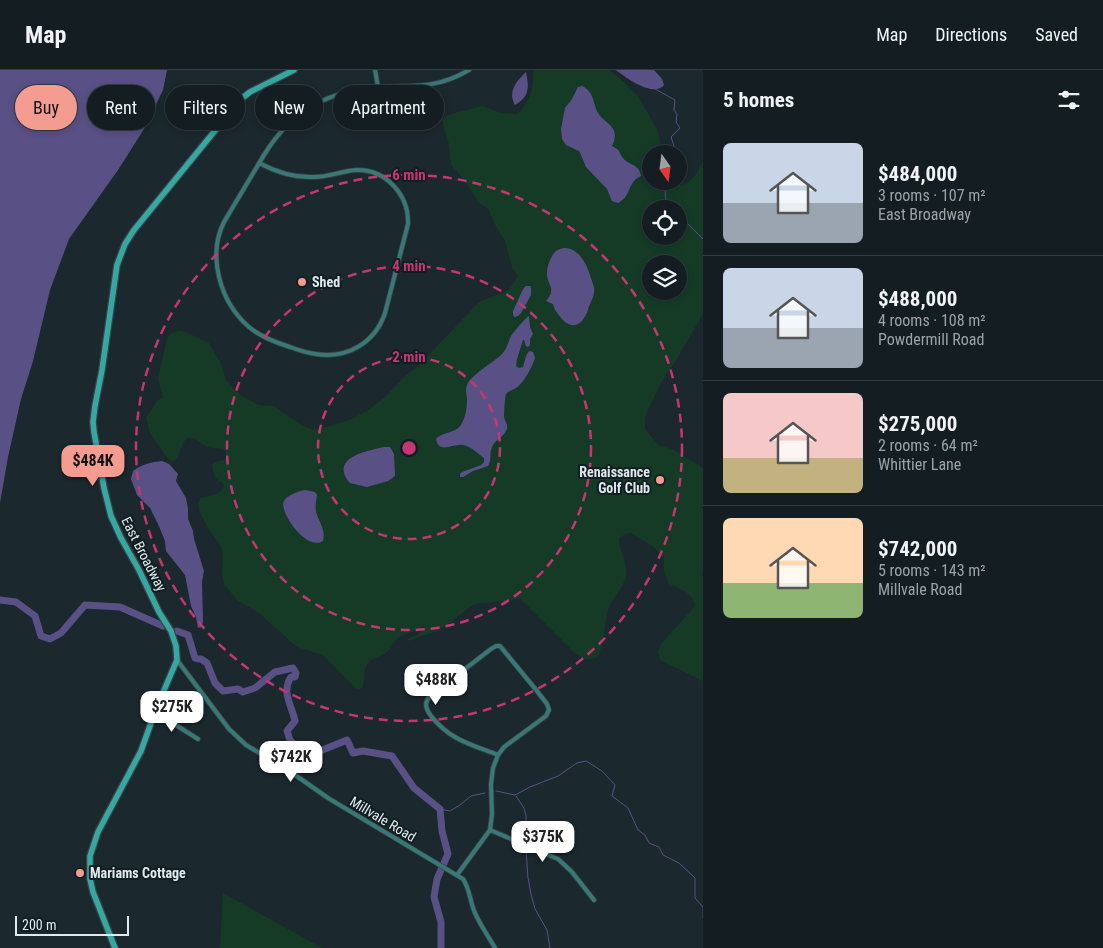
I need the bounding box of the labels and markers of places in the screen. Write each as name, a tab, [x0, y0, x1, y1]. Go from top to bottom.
place label: Shed	[312, 274, 340, 290]
marker: Shed	[296, 276, 308, 288]
centre of rings	[400, 439, 418, 457]
pin: $484K	[58, 444, 128, 487]
place label: Renaissance Golf Club	[579, 464, 650, 496]
marker: Renaissance Golf Club	[654, 474, 666, 486]
pin: $488K	[401, 664, 471, 706]
pin: $275K	[137, 690, 207, 733]
pin: $742K	[256, 740, 326, 783]
pin: $375K	[508, 820, 578, 863]
place label: Mariams Cottage	[90, 865, 186, 881]
marker: Mariams Cottage	[74, 867, 86, 879]

